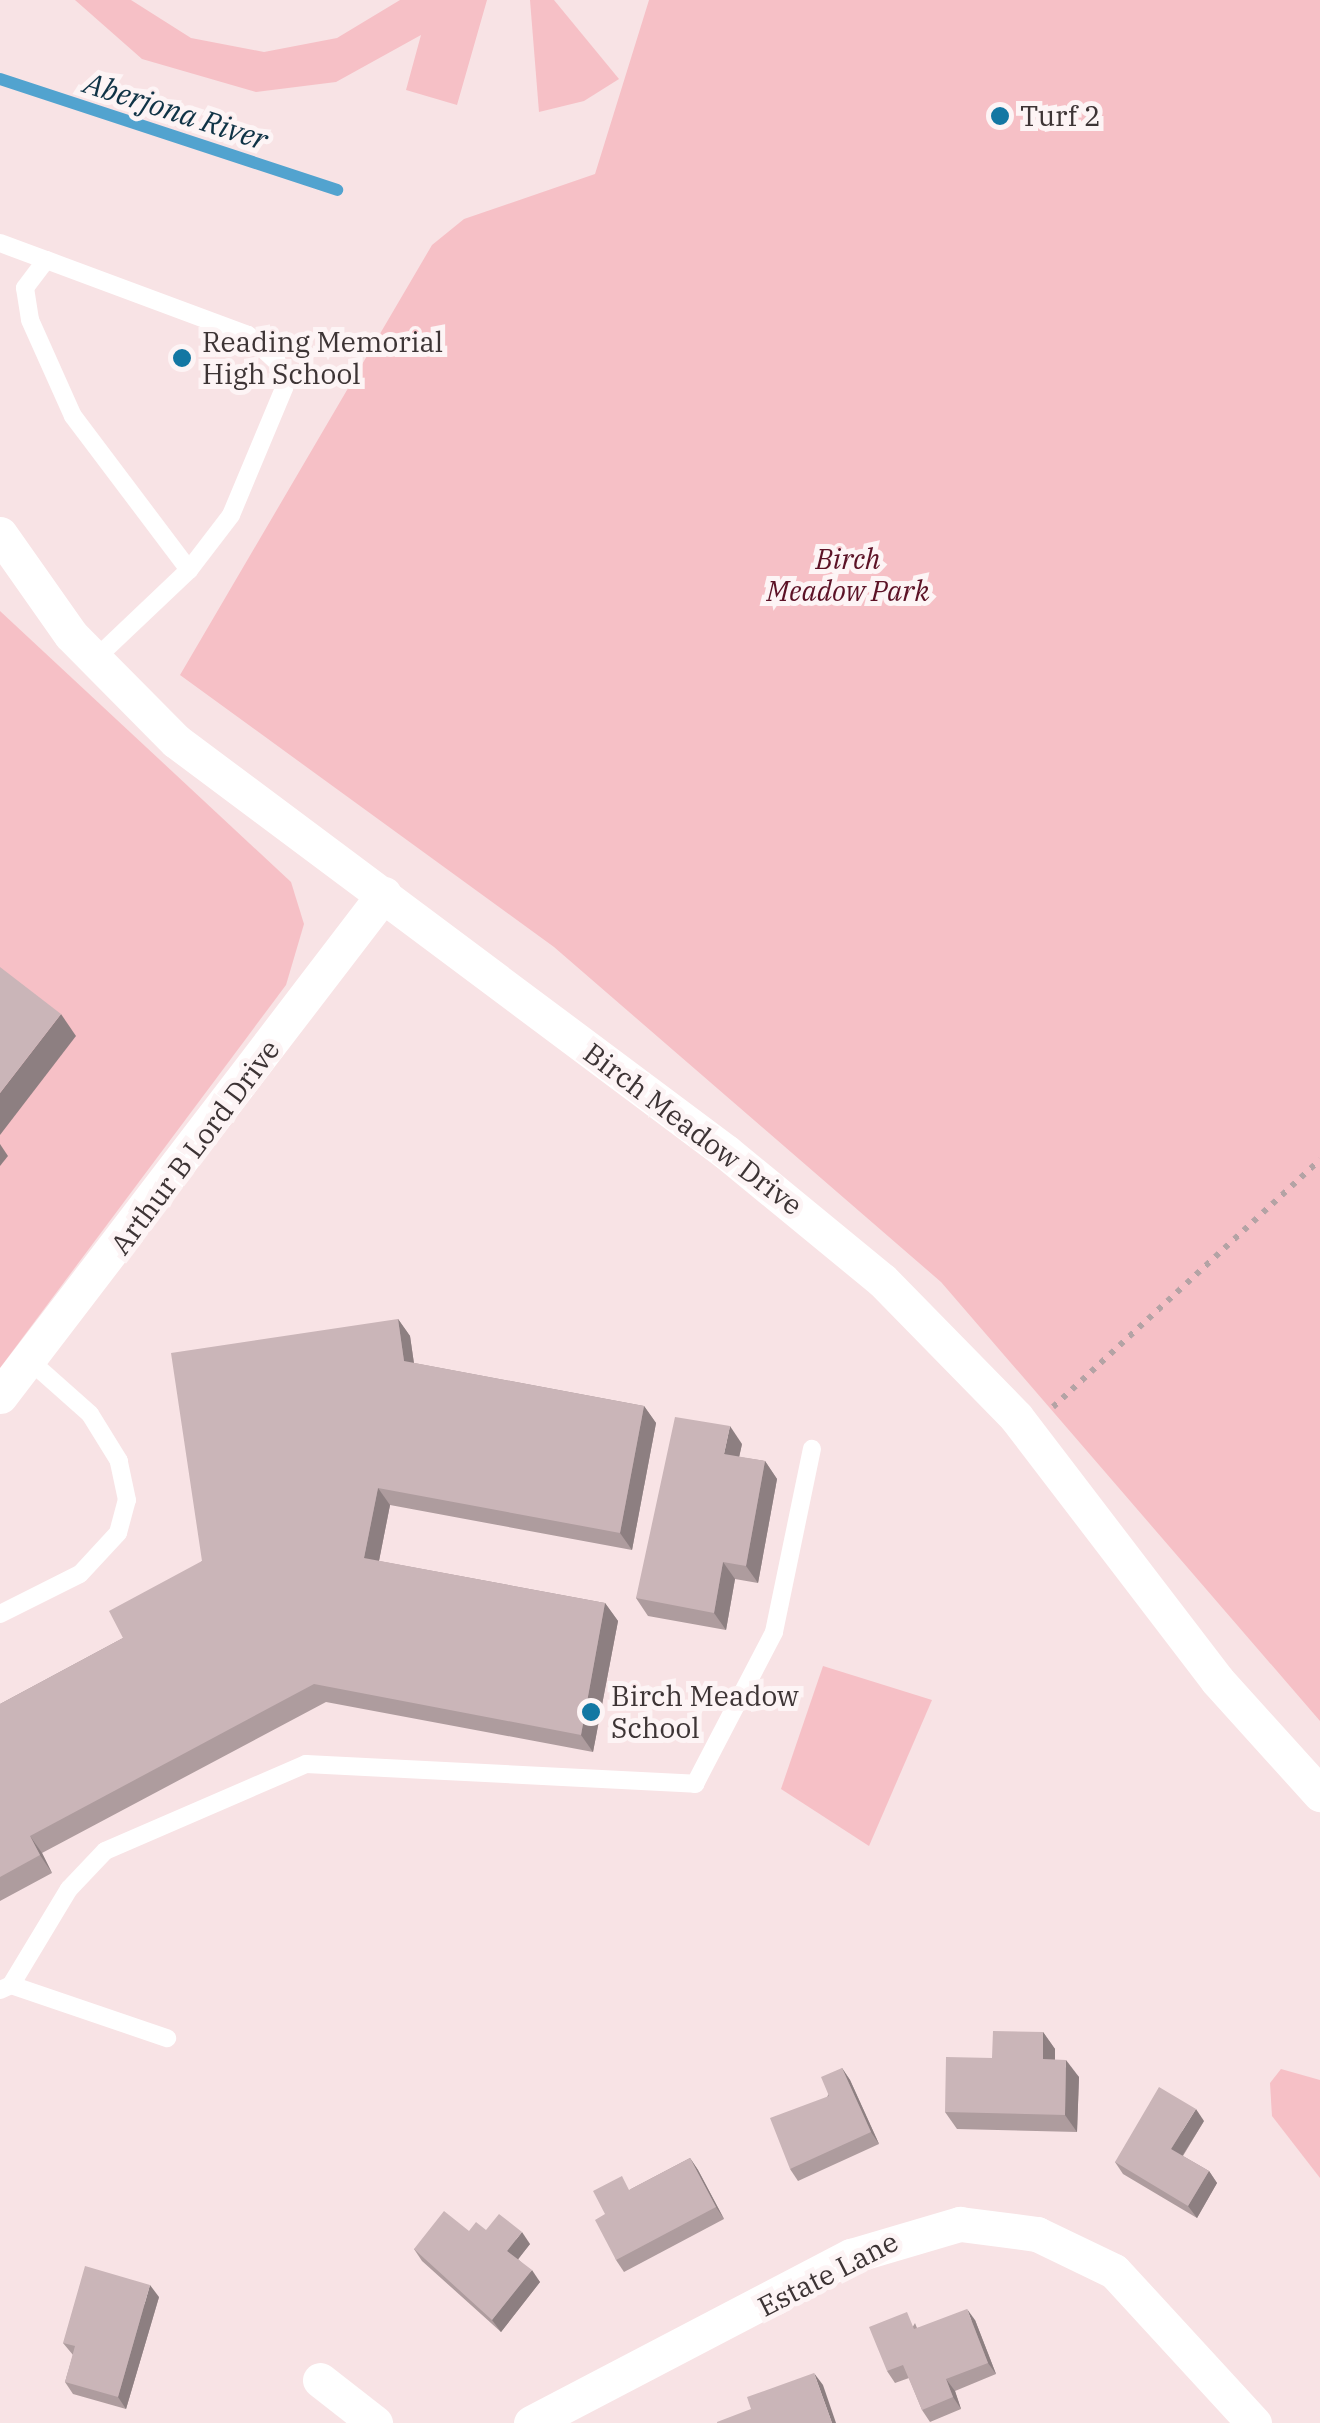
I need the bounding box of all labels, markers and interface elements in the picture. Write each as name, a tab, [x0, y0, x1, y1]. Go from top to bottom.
water label: Aberjona River	[80, 64, 272, 158]
place label: Turf 2	[1020, 99, 1101, 133]
marker: Turf 2	[989, 105, 1011, 127]
place label: Reading Memorial High School	[202, 325, 443, 391]
marker: Reading Memorial High School	[171, 347, 193, 369]
park label: Birch Meadow Park	[767, 542, 929, 608]
street label: Arthur B Lord Drive	[103, 1033, 287, 1261]
street label: Birch Meadow Drive	[577, 1036, 809, 1222]
place label: Birch Meadow School	[611, 1679, 799, 1745]
marker: Birch Meadow School	[580, 1701, 602, 1723]
street label: Estate Lane	[752, 2224, 904, 2324]

